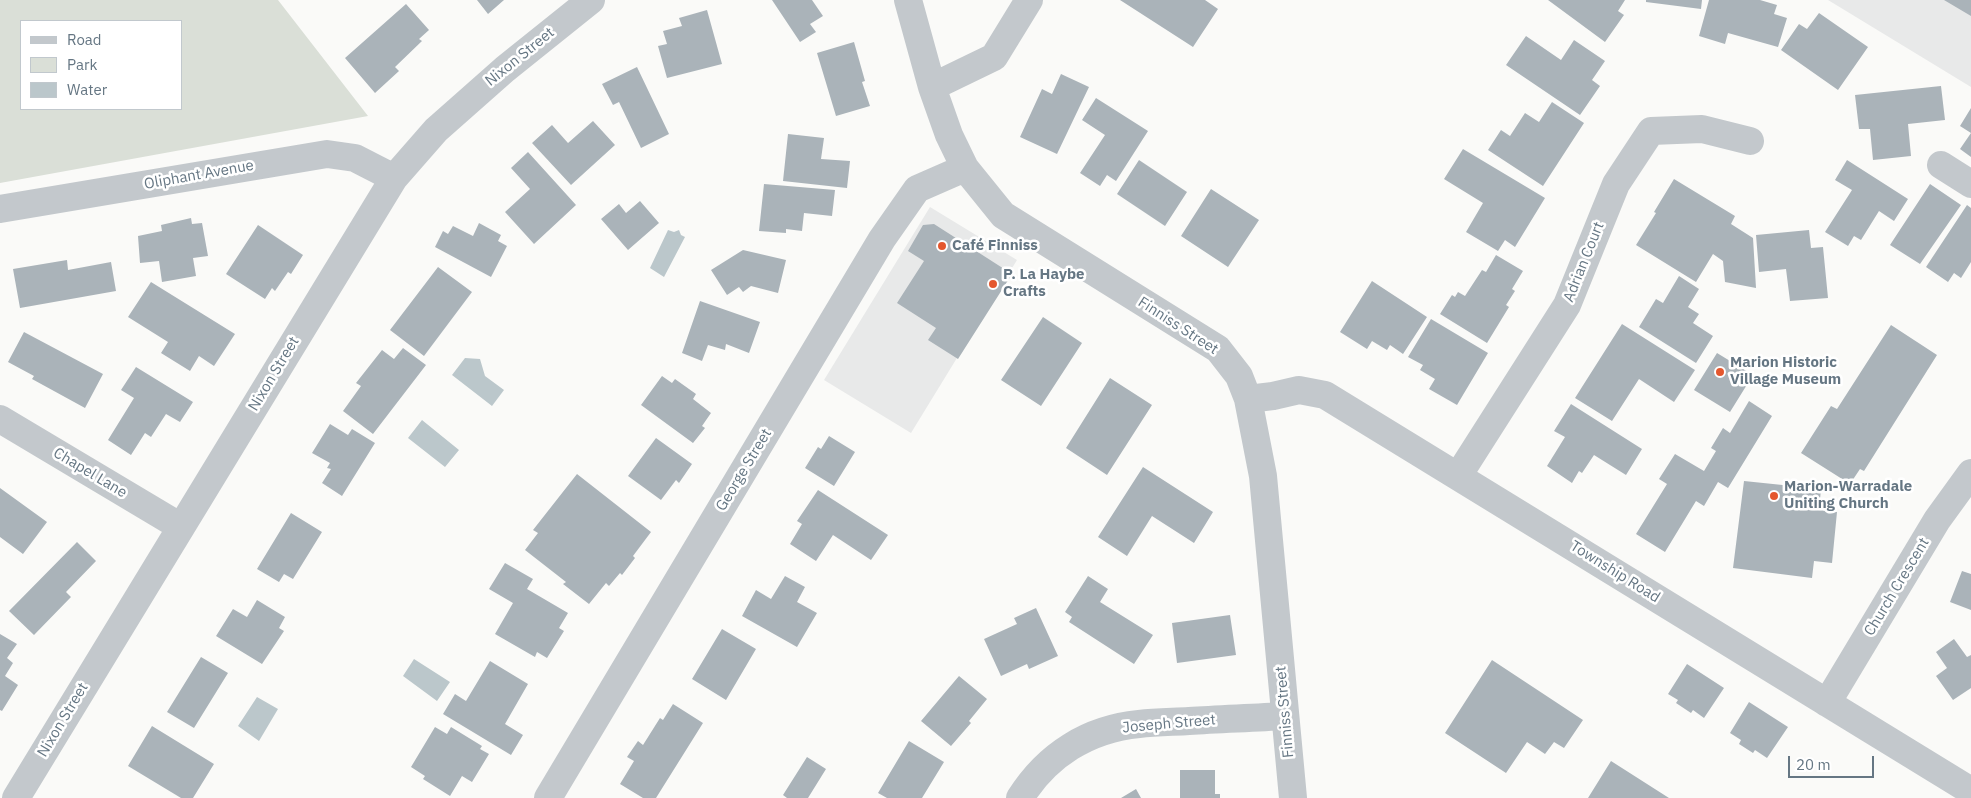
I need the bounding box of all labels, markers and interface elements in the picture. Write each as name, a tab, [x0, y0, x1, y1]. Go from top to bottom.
legend	[20, 20, 182, 110]
street label: Nixon Street	[482, 24, 558, 90]
text: Road	[67, 30, 102, 49]
text: Park	[67, 55, 97, 74]
text: Water	[67, 80, 107, 99]
street label: Oliphant Avenue	[143, 156, 255, 194]
street label: Adrian Court	[1560, 219, 1608, 305]
place label: Café Finniss	[952, 237, 1038, 255]
marker: Café Finniss	[936, 240, 948, 252]
place label: P. La Haybe Crafts	[1003, 266, 1084, 301]
marker: P. La Haybe Crafts	[987, 278, 999, 290]
street label: Finniss Street	[1134, 293, 1222, 359]
street label: Nixon Street	[245, 334, 303, 414]
place label: Marion Historic Village Museum	[1730, 354, 1841, 389]
marker: Marion Historic Village Museum	[1714, 366, 1726, 378]
street label: George Street	[712, 426, 776, 514]
street label: Chapel Lane	[50, 444, 130, 502]
place label: Marion-Warradale Uniting Church	[1784, 478, 1912, 513]
marker: Marion-Warradale Uniting Church	[1768, 490, 1780, 502]
street label: Church Crescent	[1861, 535, 1933, 639]
street label: Township Road	[1567, 537, 1663, 607]
street label: Finniss Street	[1272, 665, 1298, 759]
street label: Nixon Street	[34, 680, 92, 760]
street label: Joseph Street	[1122, 711, 1216, 737]
scale bar	[1791, 746, 1877, 778]
text: 20 m	[1796, 755, 1831, 774]

